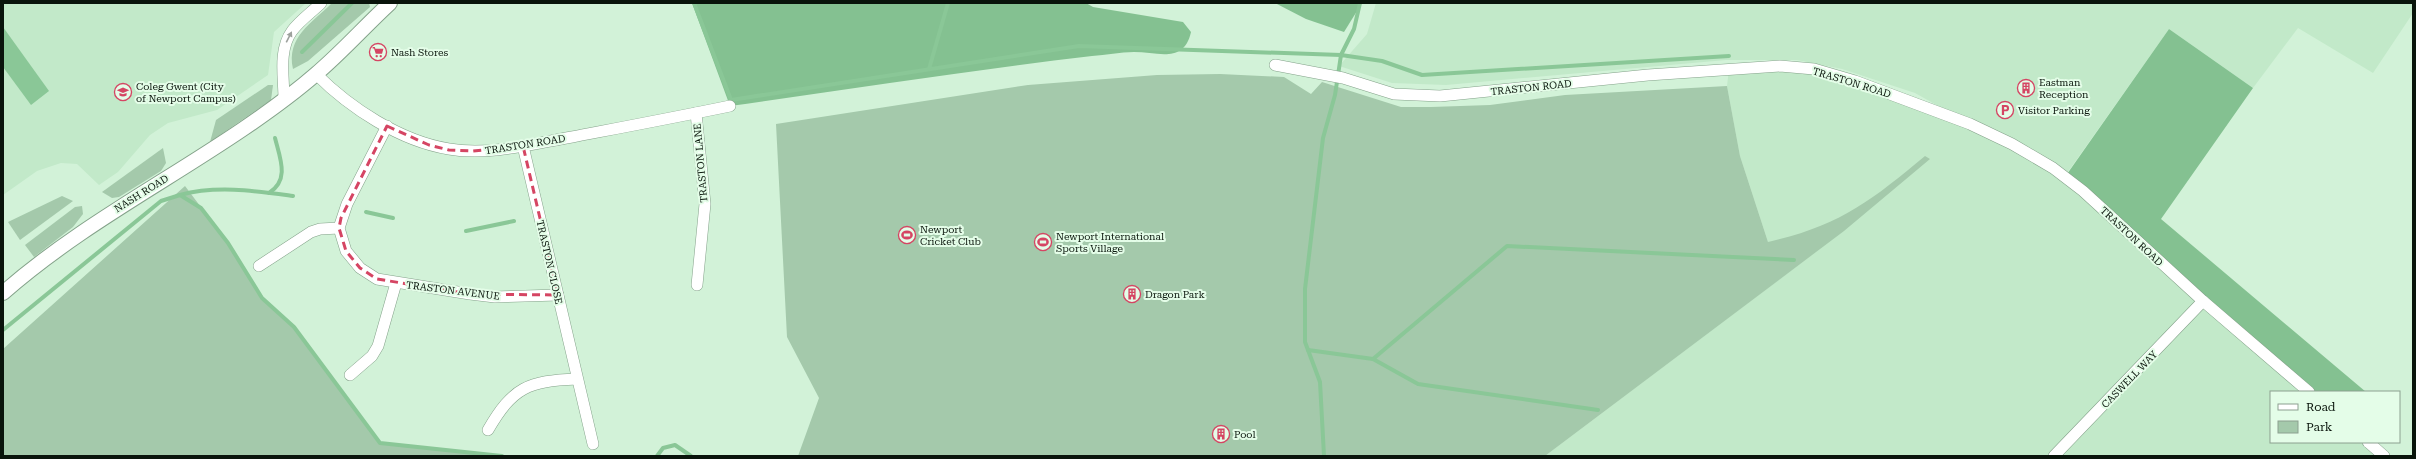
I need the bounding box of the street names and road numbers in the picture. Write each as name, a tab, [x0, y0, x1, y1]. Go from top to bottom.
street label: TRASTON ROAD	[1811, 65, 1893, 100]
street label: TRASTON ROAD	[1490, 78, 1572, 97]
street label: TRASTON LANE	[692, 123, 709, 203]
street label: TRASTON ROAD	[484, 133, 566, 156]
street label: NASH ROAD	[112, 172, 170, 214]
street label: TRASTON ROAD	[2098, 205, 2165, 268]
street label: TRASTON CLOSE	[534, 219, 565, 305]
street label: TRASTON AVENUE	[405, 279, 500, 302]
street label: CASWELL WAY	[2099, 348, 2159, 410]

